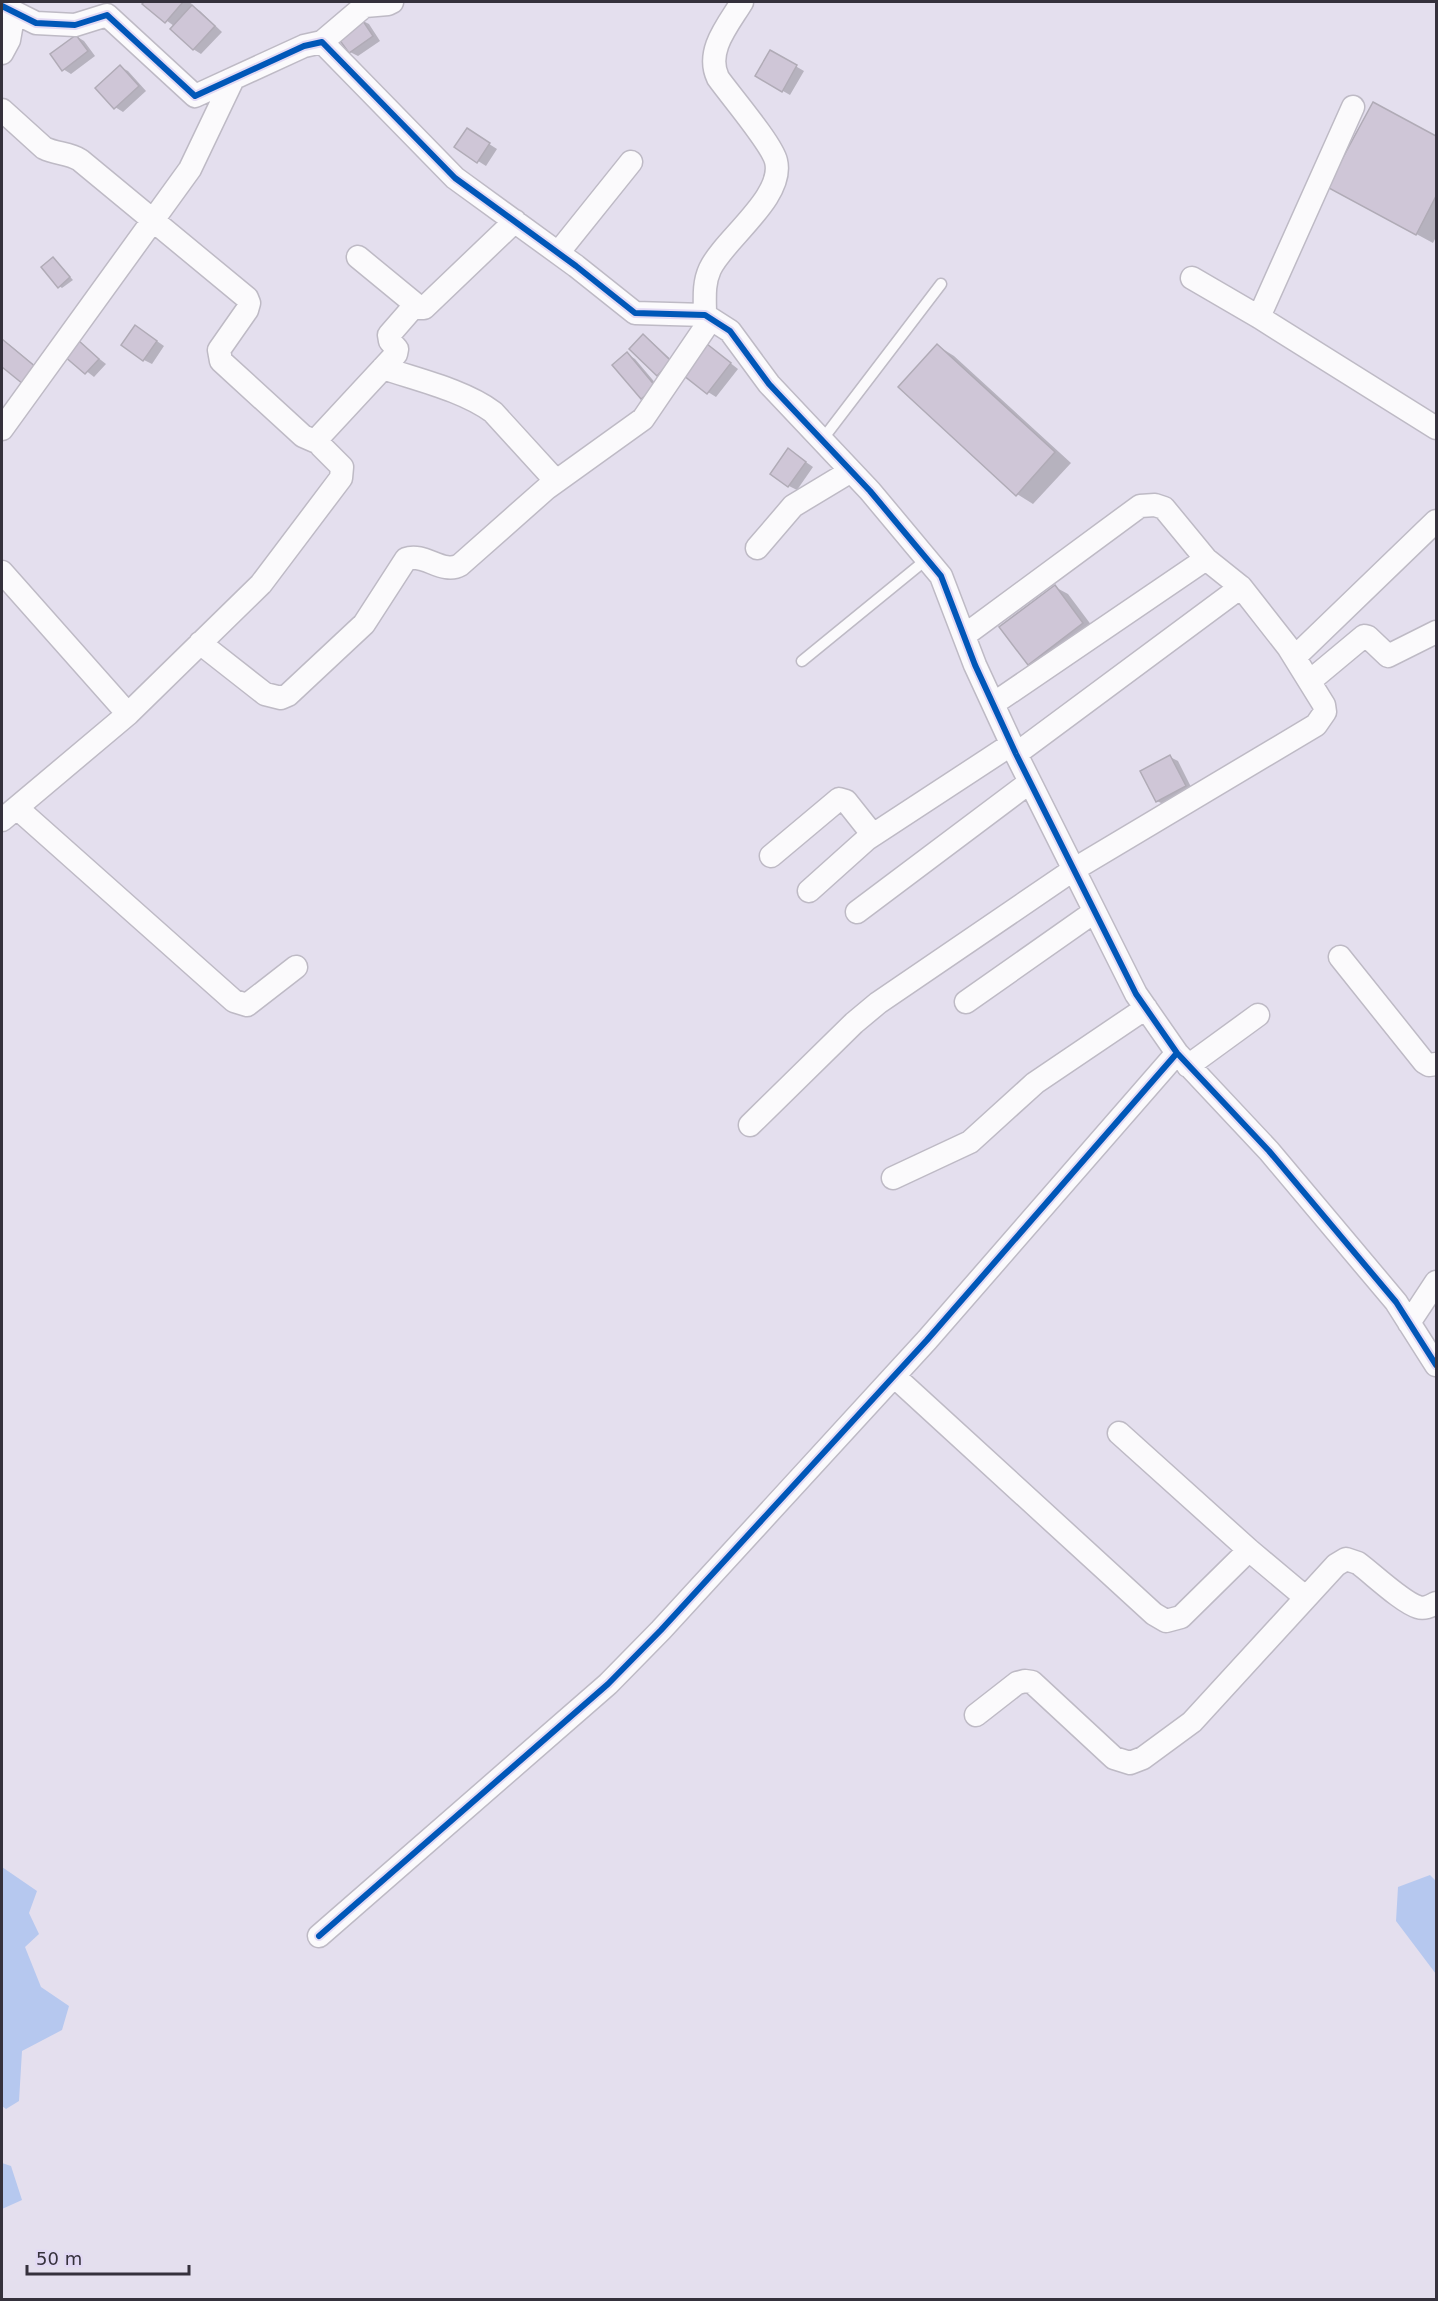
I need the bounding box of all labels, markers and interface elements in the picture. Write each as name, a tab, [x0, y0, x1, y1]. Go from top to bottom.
scale bar	[27, 2238, 189, 2276]
text: 50 m	[36, 2248, 82, 2269]

